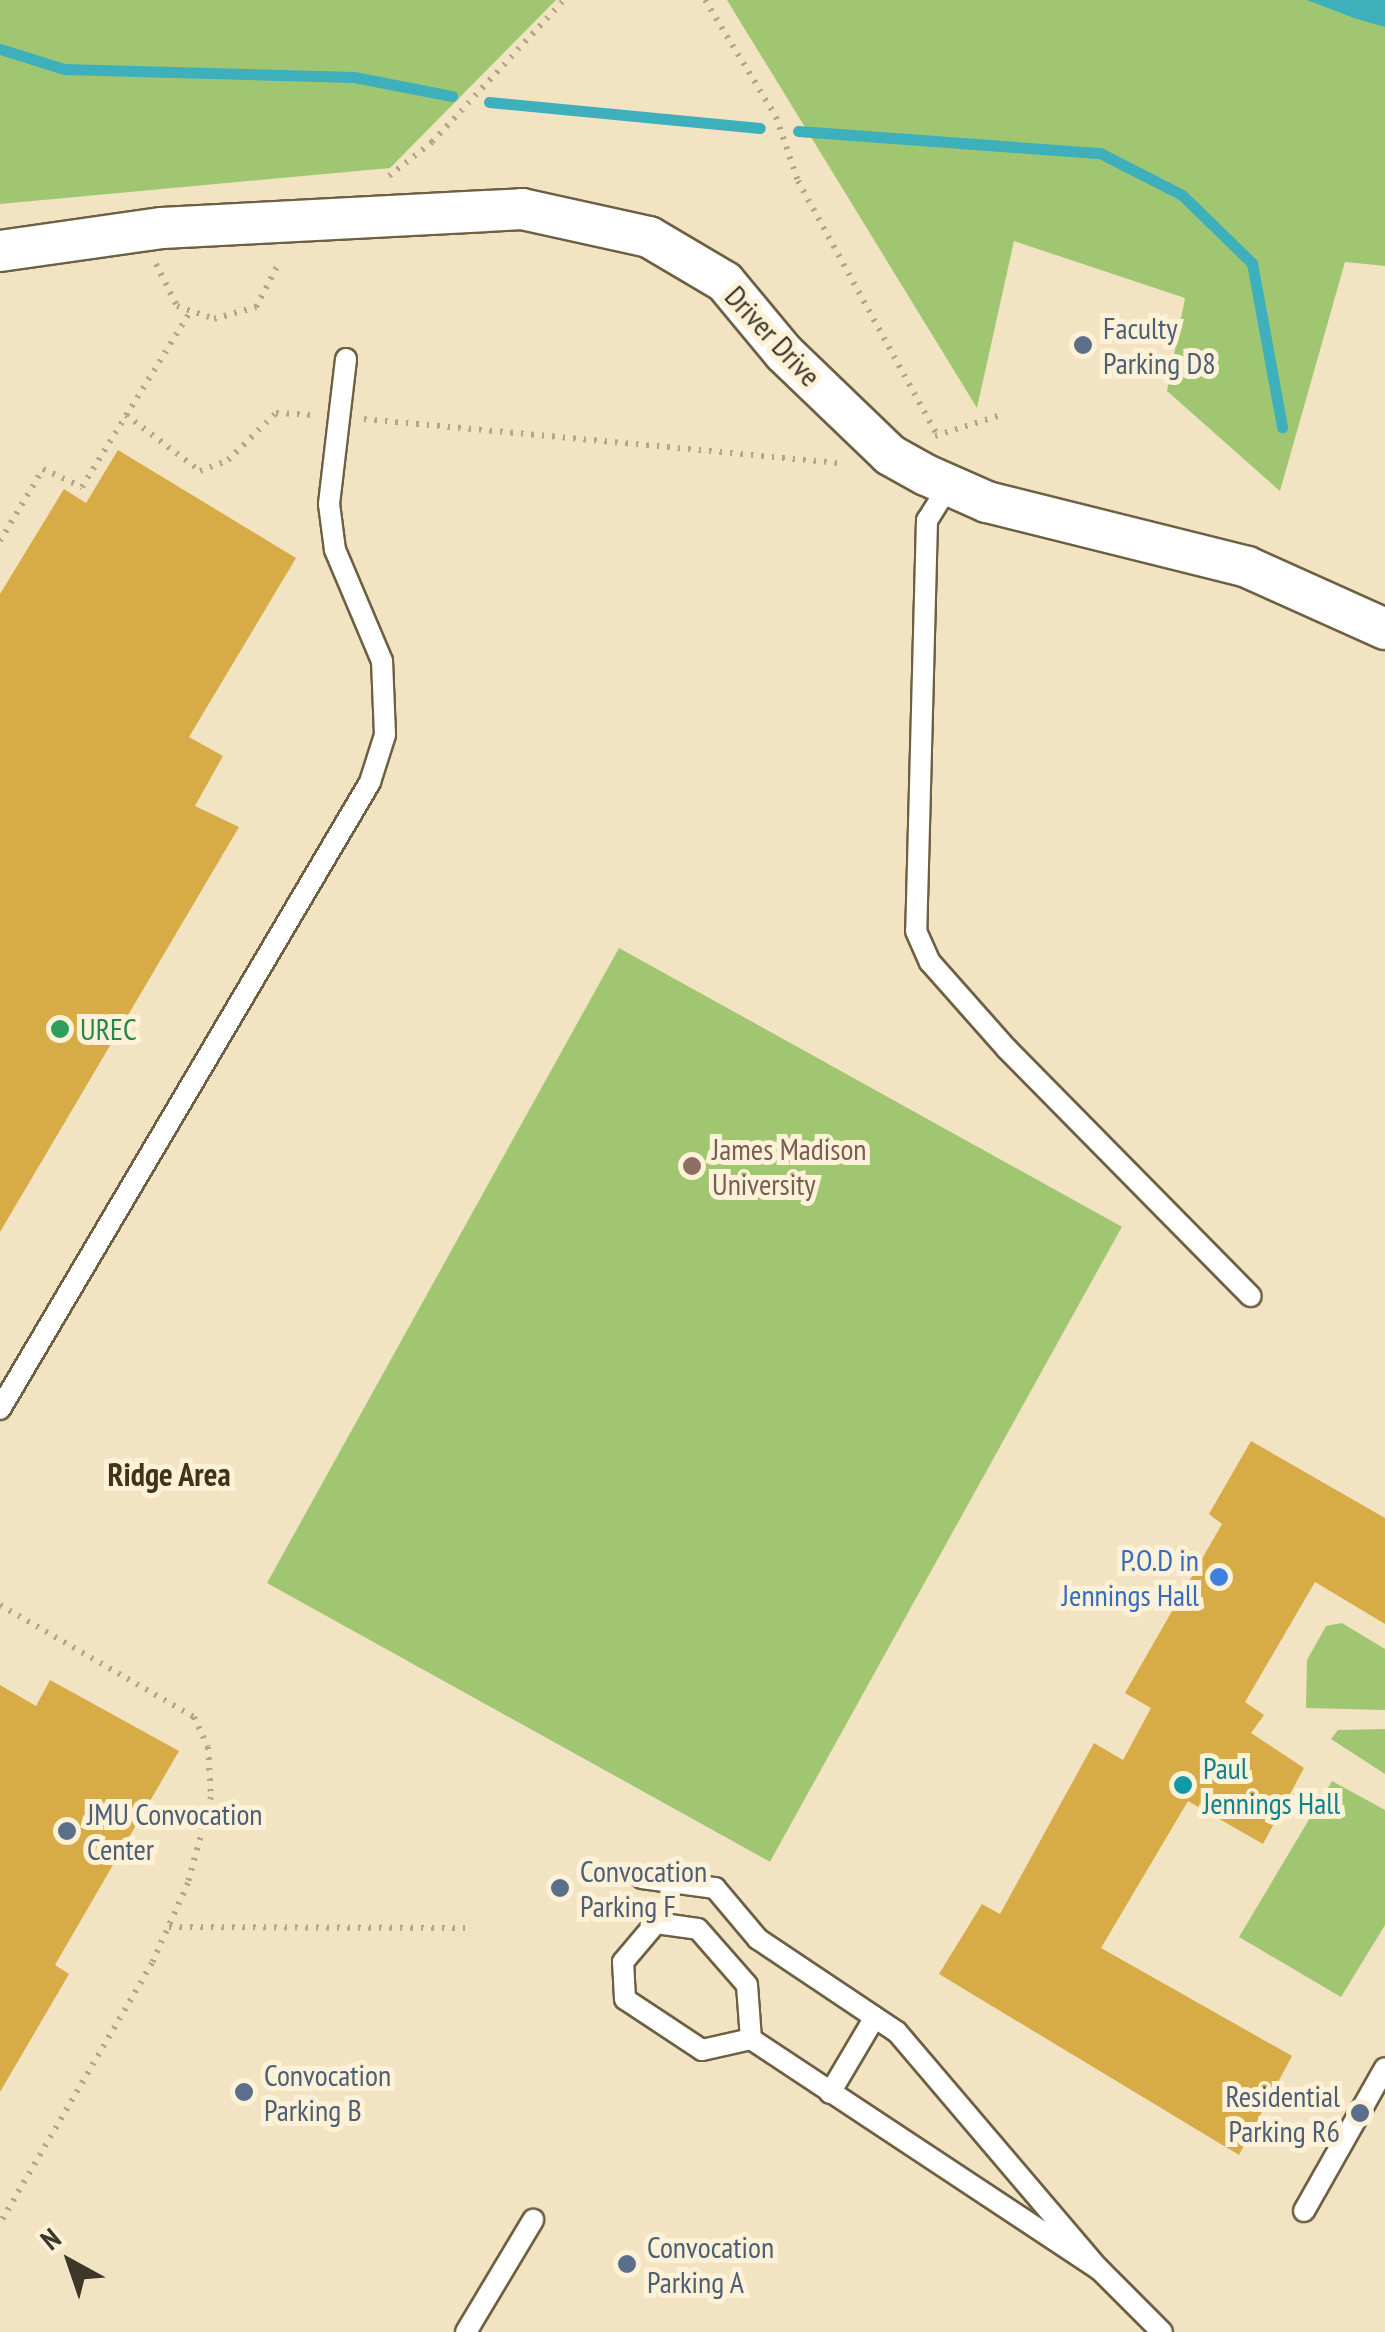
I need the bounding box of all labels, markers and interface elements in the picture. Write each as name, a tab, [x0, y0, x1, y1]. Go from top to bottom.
street label: Driver Drive	[718, 279, 828, 393]
place label: Faculty Parking D8	[1103, 310, 1216, 380]
marker: Faculty Parking D8	[1072, 334, 1094, 356]
place label: UREC	[80, 1011, 137, 1047]
marker: UREC	[49, 1018, 71, 1040]
place label: James Madison University	[712, 1131, 867, 1202]
marker: James Madison University	[681, 1155, 703, 1177]
district label: Ridge Area	[107, 1455, 231, 1493]
place label: P.O.D in Jennings Hall	[1062, 1542, 1199, 1612]
marker: P.O.D in Jennings Hall	[1208, 1566, 1230, 1588]
place label: Paul Jennings Hall	[1203, 1750, 1340, 1820]
marker: Paul Jennings Hall	[1172, 1774, 1194, 1796]
place label: JMU Convocation Center	[87, 1796, 263, 1866]
marker: JMU Convocation Center	[56, 1820, 78, 1842]
place label: Convocation Parking F	[580, 1853, 707, 1924]
marker: Convocation Parking F	[549, 1877, 571, 1899]
place label: Convocation Parking B	[264, 2057, 391, 2128]
place label: Residential Parking R6	[1225, 2078, 1340, 2148]
marker: Convocation Parking B	[233, 2081, 255, 2103]
marker: Residential Parking R6	[1349, 2102, 1371, 2124]
north arrow	[20, 2212, 120, 2312]
text: N	[33, 2220, 68, 2258]
place label: Convocation Parking A	[647, 2229, 774, 2300]
marker: Convocation Parking A	[616, 2253, 638, 2275]

